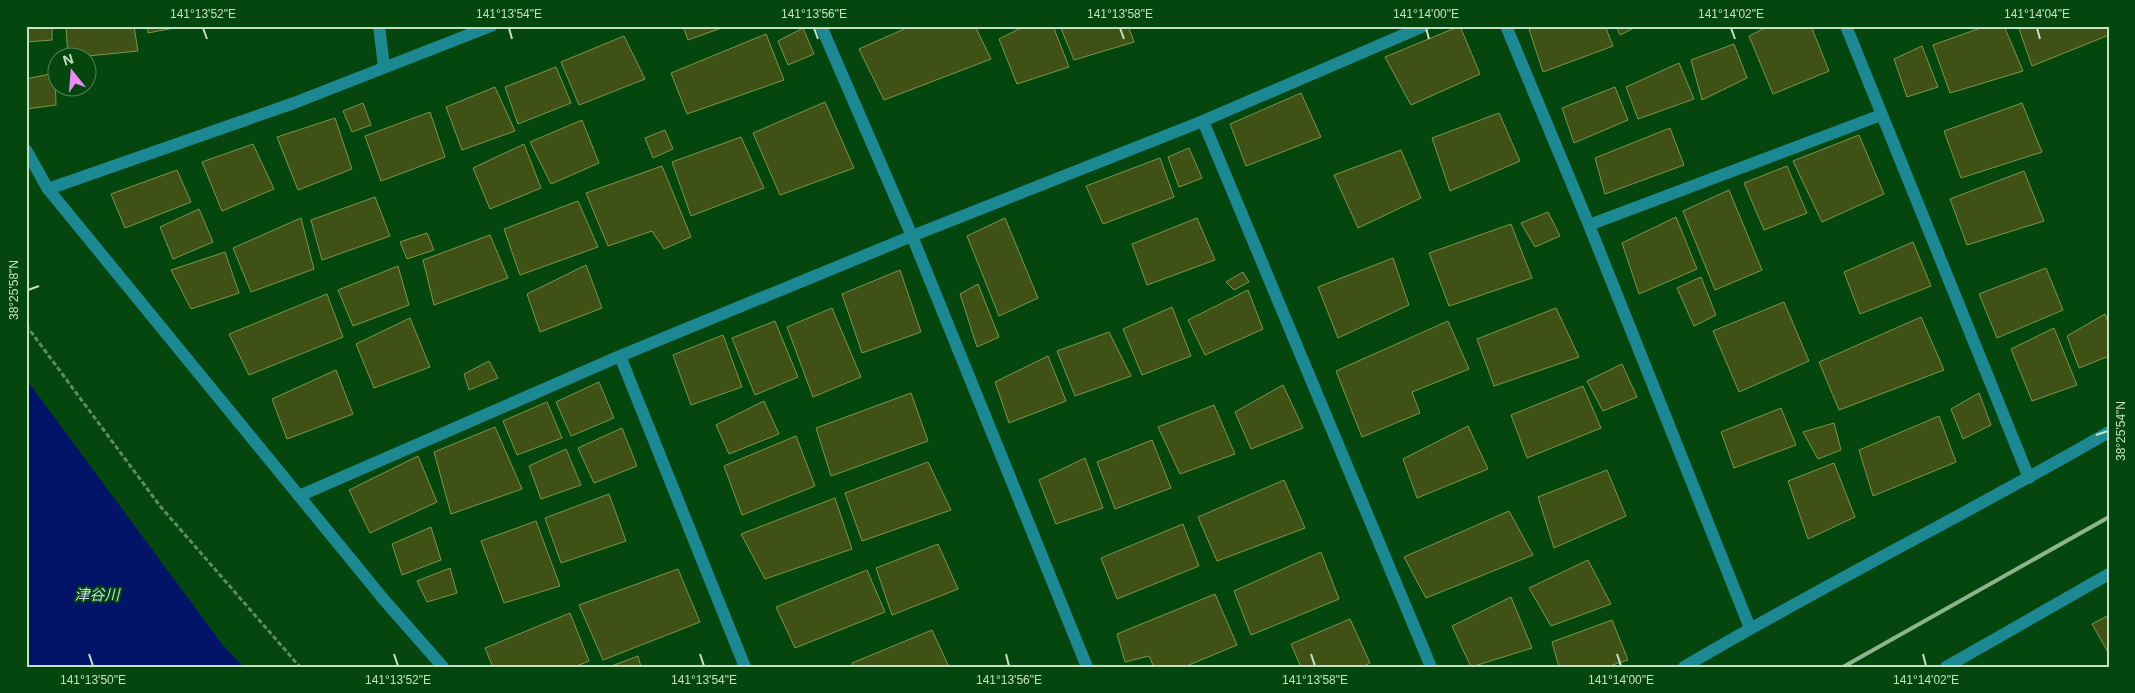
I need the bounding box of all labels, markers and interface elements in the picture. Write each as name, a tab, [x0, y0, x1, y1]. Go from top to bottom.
text: 141°13'52"E	[170, 7, 236, 21]
text: 141°13'54"E	[476, 7, 542, 21]
text: 141°13'56"E	[781, 7, 847, 21]
text: 141°13'58"E	[1087, 7, 1153, 21]
text: 141°14'00"E	[1393, 7, 1459, 21]
text: 141°14'02"E	[1698, 7, 1764, 21]
text: 141°14'04"E	[2004, 7, 2070, 21]
north arrow	[48, 48, 98, 98]
text: N	[61, 50, 75, 69]
text: 38°25'58"N	[7, 260, 21, 320]
text: 38°25'54"N	[2114, 401, 2128, 461]
water label: 津谷川	[74, 586, 121, 603]
text: 141°13'50"E	[60, 673, 126, 687]
text: 141°13'52"E	[365, 673, 431, 687]
text: 141°13'54"E	[671, 673, 737, 687]
text: 141°13'56"E	[976, 673, 1042, 687]
text: 141°13'58"E	[1282, 673, 1348, 687]
text: 141°14'00"E	[1588, 673, 1654, 687]
text: 141°14'02"E	[1893, 673, 1959, 687]

